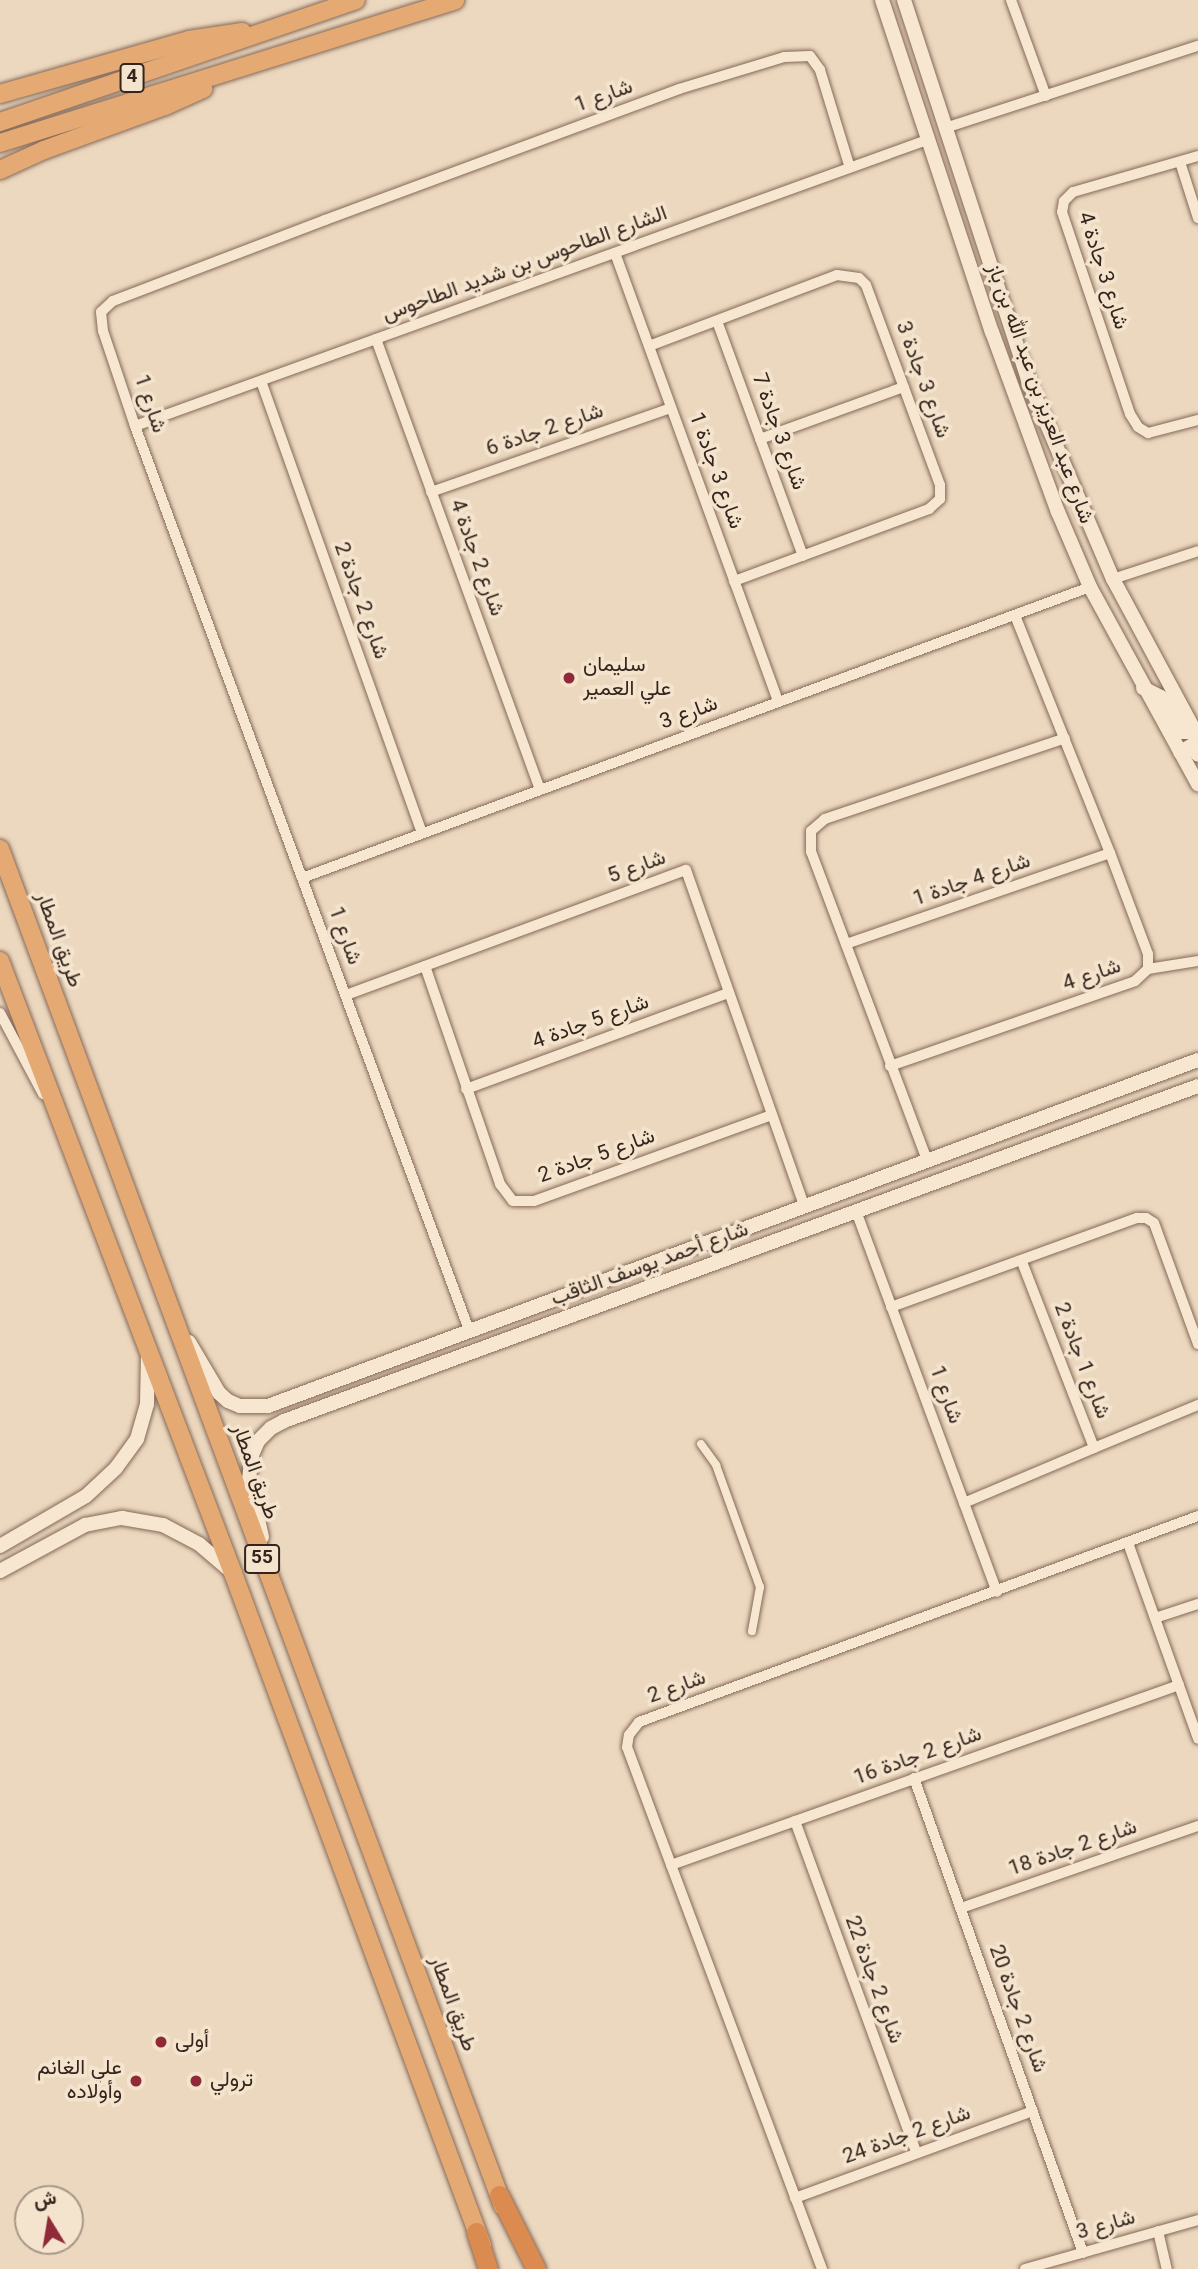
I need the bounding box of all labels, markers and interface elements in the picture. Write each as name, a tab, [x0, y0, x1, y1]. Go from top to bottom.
road number: 4	[118, 62, 146, 94]
street label: شارع 1	[572, 75, 636, 119]
street label: الشارع الطاحوس بن شديد الطاحوس	[379, 202, 671, 328]
street label: شارع 3 جادة 4	[1071, 209, 1133, 333]
street label: شارع عبد العزيز بن عبد الله بن باز	[980, 261, 1098, 527]
street label: شارع 3 جادة 3	[889, 318, 955, 442]
street label: شارع 3 جادة 7	[745, 370, 811, 494]
street label: شارع 1	[127, 372, 171, 436]
street label: شارع 2 جادة 6	[483, 399, 607, 463]
street label: شارع 3 جادة 1	[682, 409, 748, 533]
street label: شارع 2 جادة 4	[443, 496, 509, 620]
street label: شارع 2 جادة 2	[327, 539, 393, 663]
place label: سليمان علي العمير	[583, 653, 671, 703]
marker: سليمان علي العمير	[561, 670, 577, 686]
street label: شارع 3	[657, 692, 721, 736]
street label: شارع 5	[605, 846, 669, 890]
street label: شارع 4 جادة 1	[910, 849, 1034, 913]
street label: طريق المطار	[29, 889, 87, 991]
street label: شارع 1	[322, 904, 366, 968]
street label: شارع 4	[1060, 954, 1124, 998]
street label: شارع 5 جادة 4	[529, 990, 653, 1056]
street label: شارع 5 جادة 2	[535, 1124, 659, 1190]
street label: شارع أحمد يوسف الثاقب	[548, 1218, 752, 1312]
street label: شارع 1 جادة 2	[1047, 1299, 1115, 1423]
street label: شارع 1	[923, 1363, 967, 1427]
street label: طريق المطار	[225, 1421, 283, 1523]
road number: 55	[243, 1544, 281, 1574]
street label: شارع 2	[645, 1666, 709, 1710]
street label: شارع 2 جادة 16	[851, 1722, 985, 1792]
street label: شارع 2 جادة 18	[1006, 1815, 1140, 1883]
street label: شارع 2 جادة 22	[838, 1913, 908, 2047]
street label: شارع 2 جادة 20	[982, 1942, 1052, 2076]
street label: طريق المطار	[423, 1953, 481, 2055]
place label: أولى	[175, 2029, 209, 2055]
marker: أولى	[153, 2034, 169, 2050]
place label: علي الغانم وأولاده	[37, 2056, 122, 2106]
place label: ترولي	[210, 2068, 253, 2094]
marker: علي الغانم وأولاده	[128, 2073, 144, 2089]
marker: ترولي	[188, 2073, 204, 2089]
street label: شارع 2 جادة 24	[840, 2101, 974, 2171]
text: ش	[31, 2184, 59, 2217]
north arrow	[14, 2185, 84, 2255]
street label: شارع 3	[1074, 2206, 1138, 2246]

